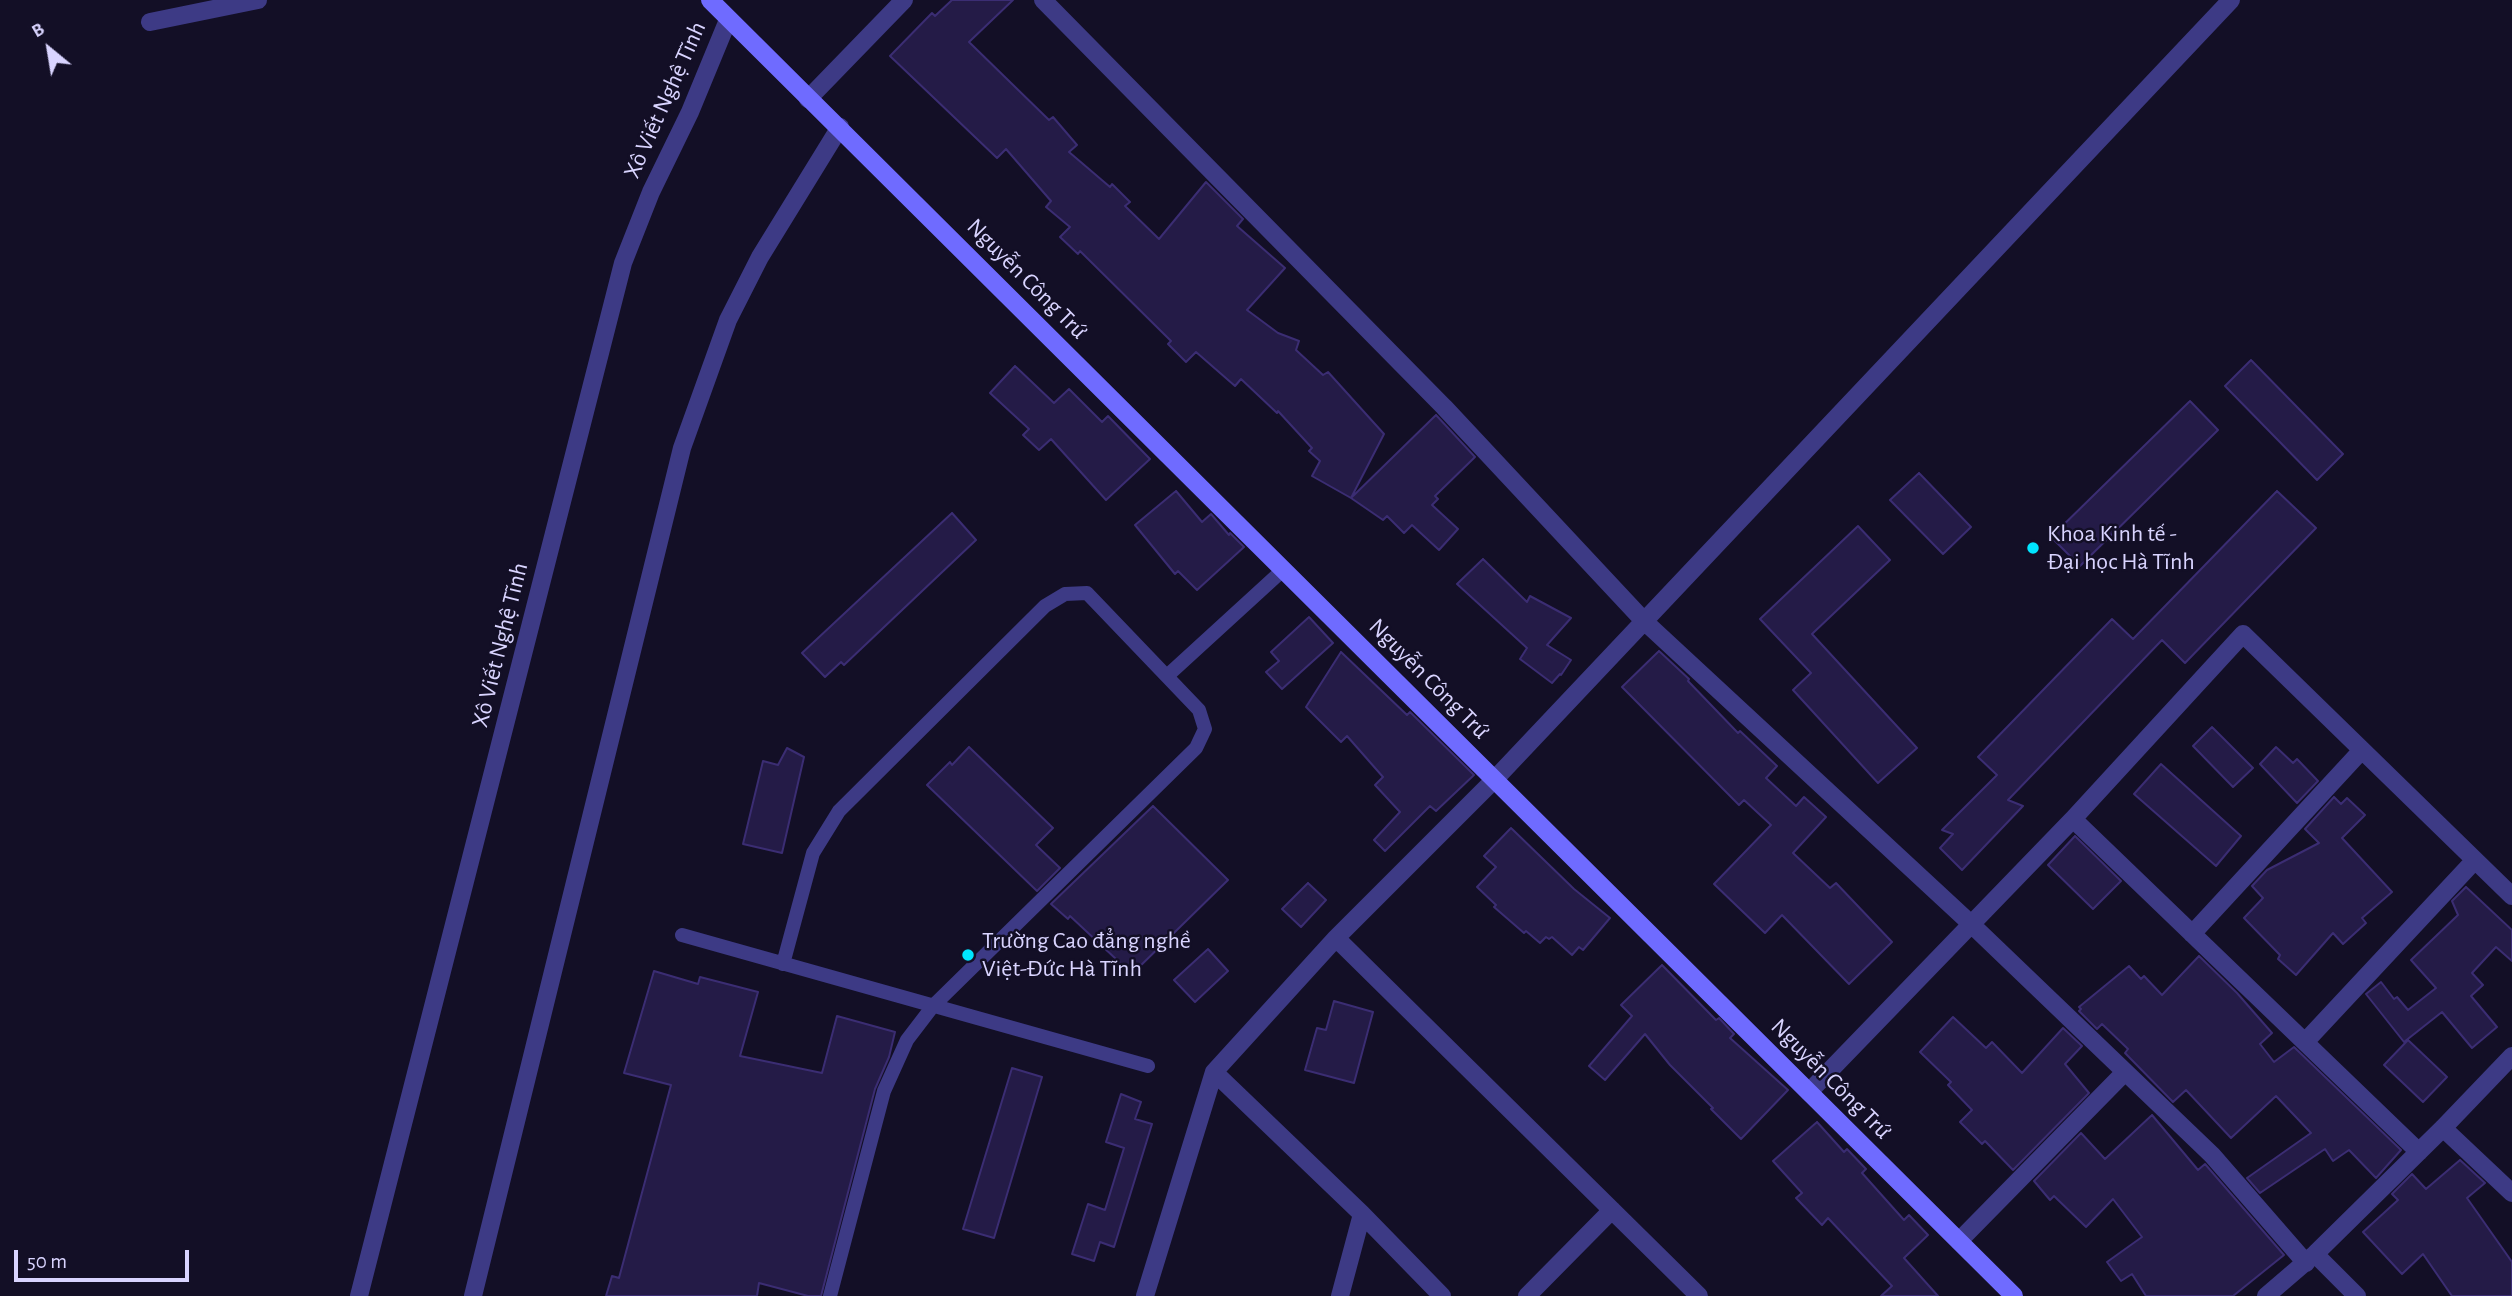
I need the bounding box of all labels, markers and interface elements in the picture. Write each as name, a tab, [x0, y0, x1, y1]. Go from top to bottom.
north arrow	[14, 14, 84, 84]
street label: Xô Viết Nghệ Tĩnh	[617, 17, 713, 183]
text: B	[29, 19, 48, 41]
street label: Nguyễn Công Trứ	[961, 213, 1093, 345]
place label: Khoa Kinh tế - Đại học Hà Tĩnh	[2047, 520, 2195, 576]
marker: Khoa Kinh tế - Đại học Hà Tĩnh	[2025, 540, 2041, 556]
street label: Xô Viết Nghệ Tĩnh	[466, 560, 534, 730]
street label: Nguyễn Công Trứ	[1363, 613, 1495, 745]
place label: Trường Cao đẳng nghề Việt-Đức Hà Tĩnh	[982, 927, 1191, 983]
marker: Trường Cao đẳng nghề Việt-Đức Hà Tĩnh	[960, 947, 976, 963]
street label: Nguyễn Công Trứ	[1765, 1013, 1897, 1145]
scale bar	[18, 1236, 192, 1280]
text: 50 m	[27, 1251, 67, 1272]

